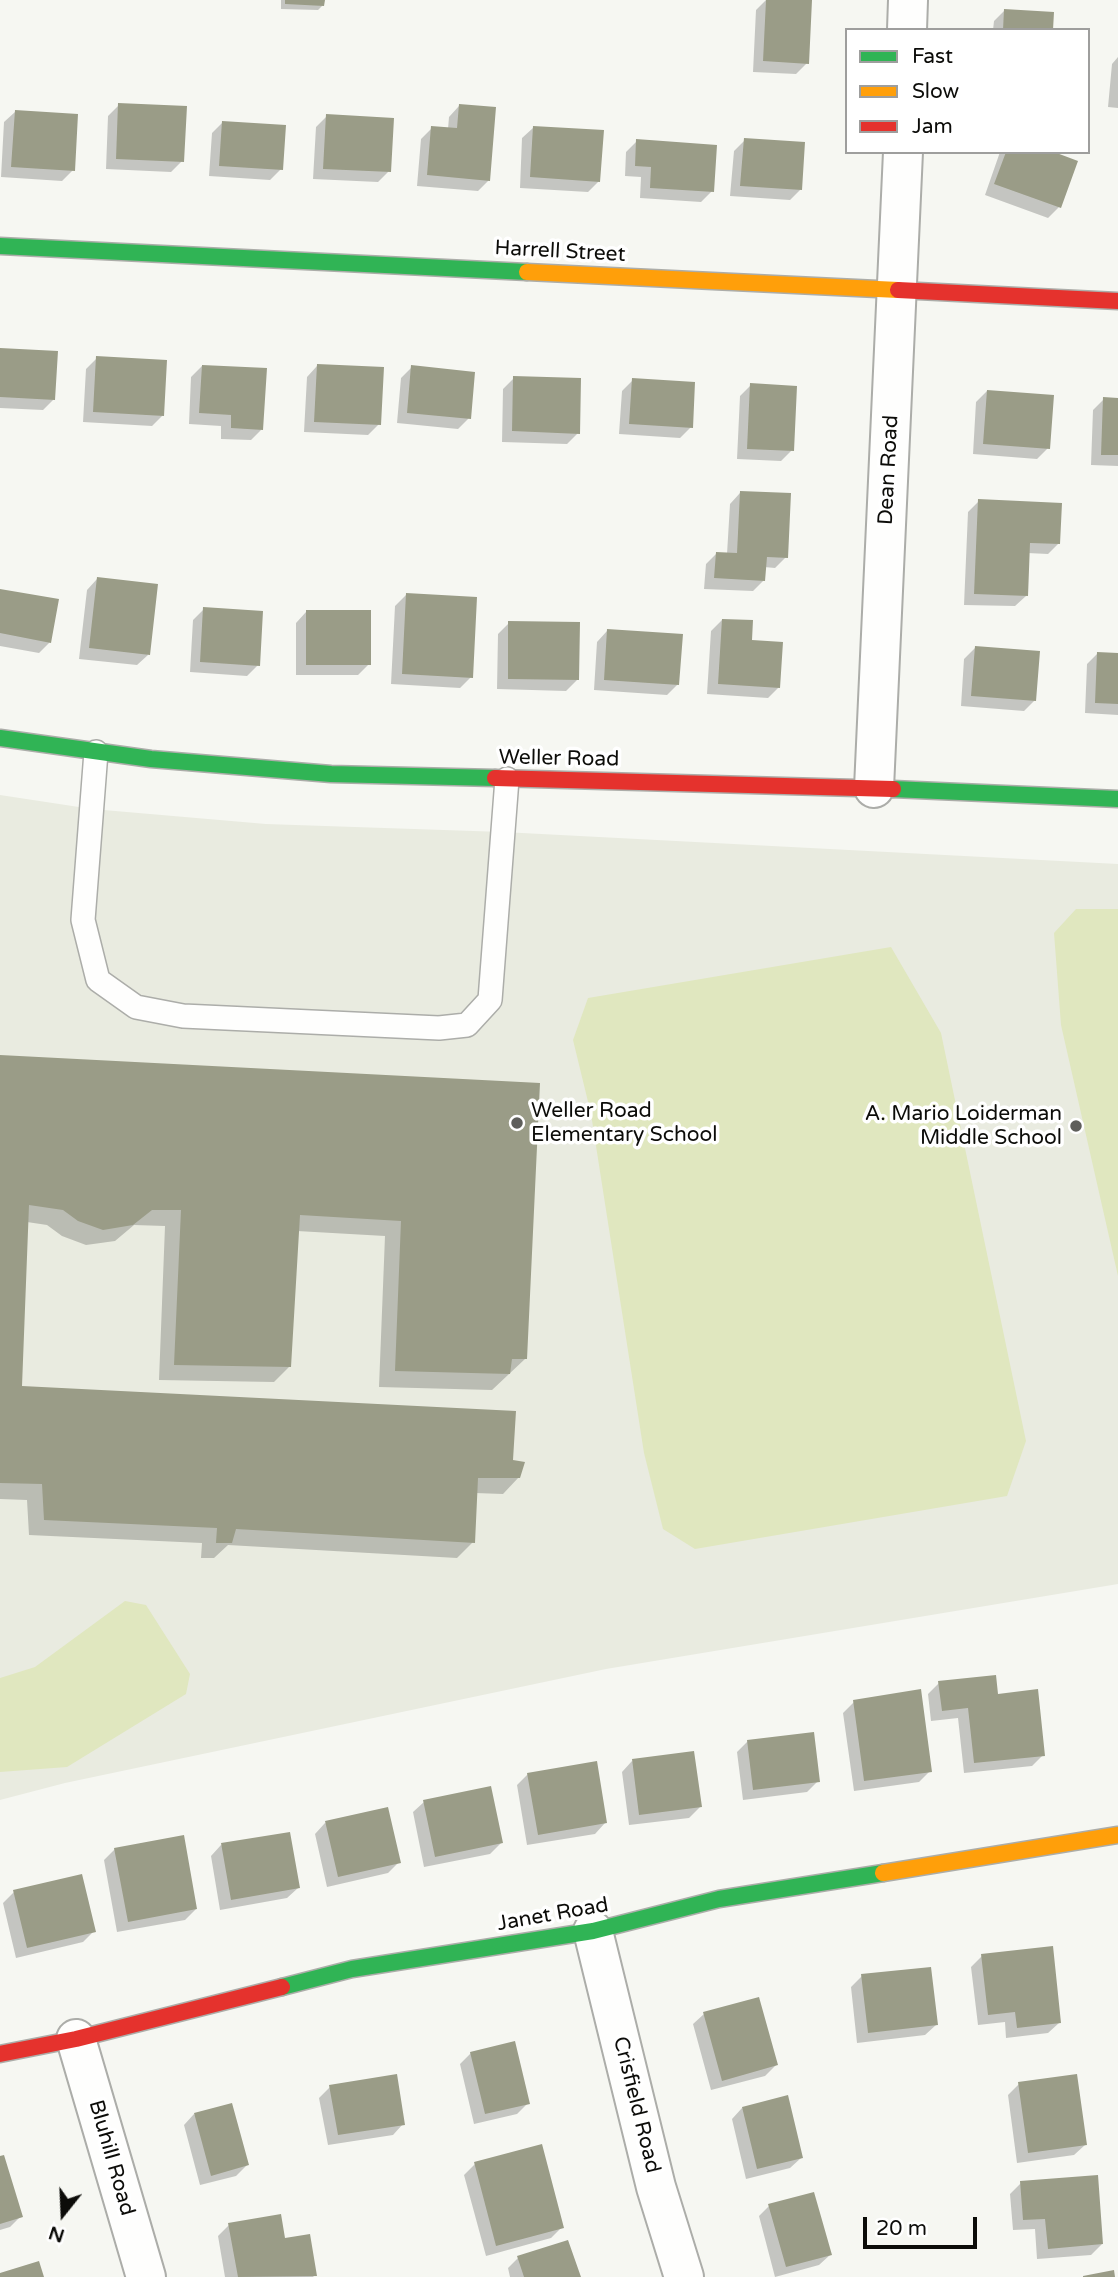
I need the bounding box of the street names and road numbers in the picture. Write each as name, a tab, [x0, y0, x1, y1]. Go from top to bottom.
street label: Harrell Street	[494, 236, 626, 268]
street label: Dean Road	[874, 414, 904, 526]
street label: Weller Road	[498, 745, 620, 773]
street label: Janet Road	[495, 1893, 611, 1937]
street label: Crisfield Road	[607, 2034, 665, 2176]
street label: Bluhill Road	[82, 2097, 140, 2219]

